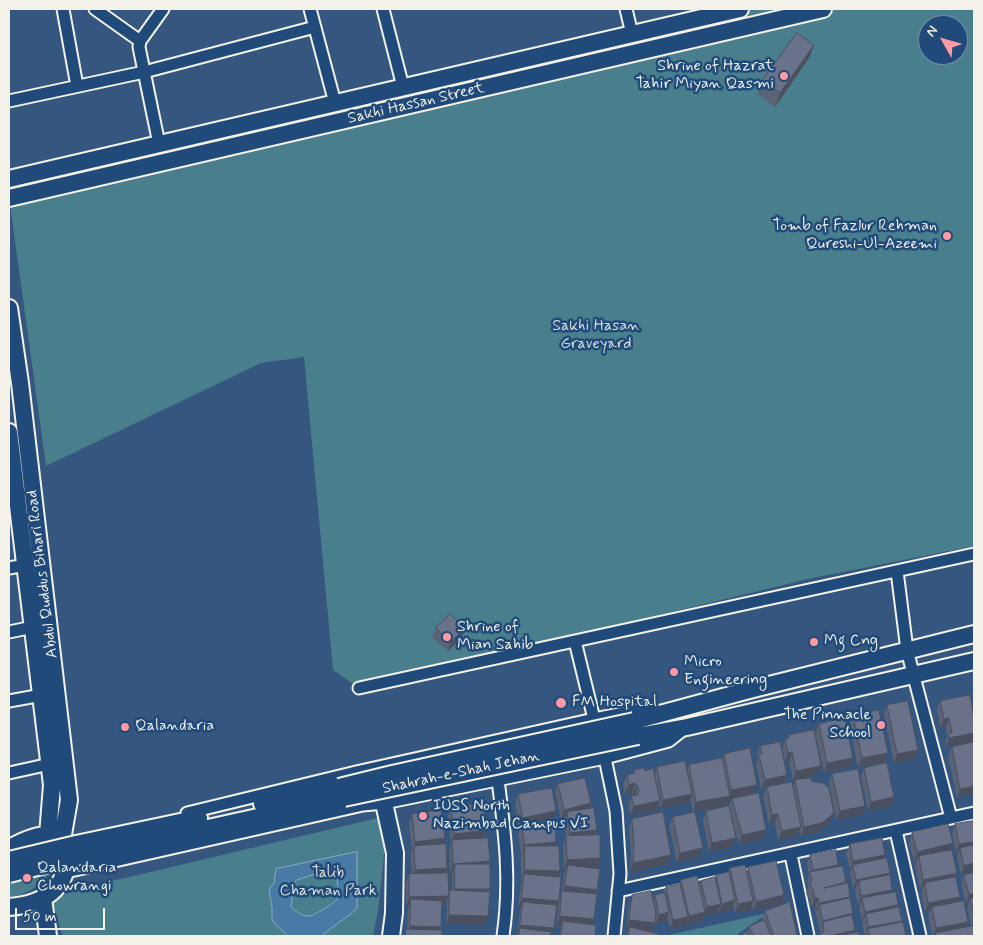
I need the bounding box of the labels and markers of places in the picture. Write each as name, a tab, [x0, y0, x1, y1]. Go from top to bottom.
place label: Shrine of Hazrat Tahir Miyan Qasmi	[636, 57, 774, 95]
marker: Shrine of Hazrat Tahir Miyan Qasmi	[778, 70, 790, 82]
place label: Tomb of Fazlur Rehman Qureshi-Ul-Azeemi	[773, 217, 937, 255]
marker: Tomb of Fazlur Rehman Qureshi-Ul-Azeemi	[941, 230, 953, 242]
place label: Shrine of Mian Sahib	[457, 618, 533, 656]
marker: Shrine of Mian Sahib	[441, 631, 453, 643]
place label: Mg Cng	[824, 632, 878, 652]
marker: Mg Cng	[808, 636, 820, 648]
place label: Micro Engineering	[684, 653, 767, 691]
marker: Micro Engineering	[668, 666, 680, 678]
place label: FM Hospital	[572, 693, 657, 713]
marker: FM Hospital	[554, 696, 568, 710]
place label: The Pinnacle School	[783, 706, 871, 744]
place label: Qalandaria	[135, 717, 214, 737]
marker: The Pinnacle School	[875, 719, 887, 731]
marker: Qalandaria	[119, 721, 131, 733]
place label: IUSS North Nazimbad Campus VI	[433, 797, 588, 835]
marker: IUSS North Nazimbad Campus VI	[417, 810, 429, 822]
place label: Qalandaria Chowrangi	[37, 859, 116, 897]
marker: Qalandaria Chowrangi	[21, 872, 33, 884]

